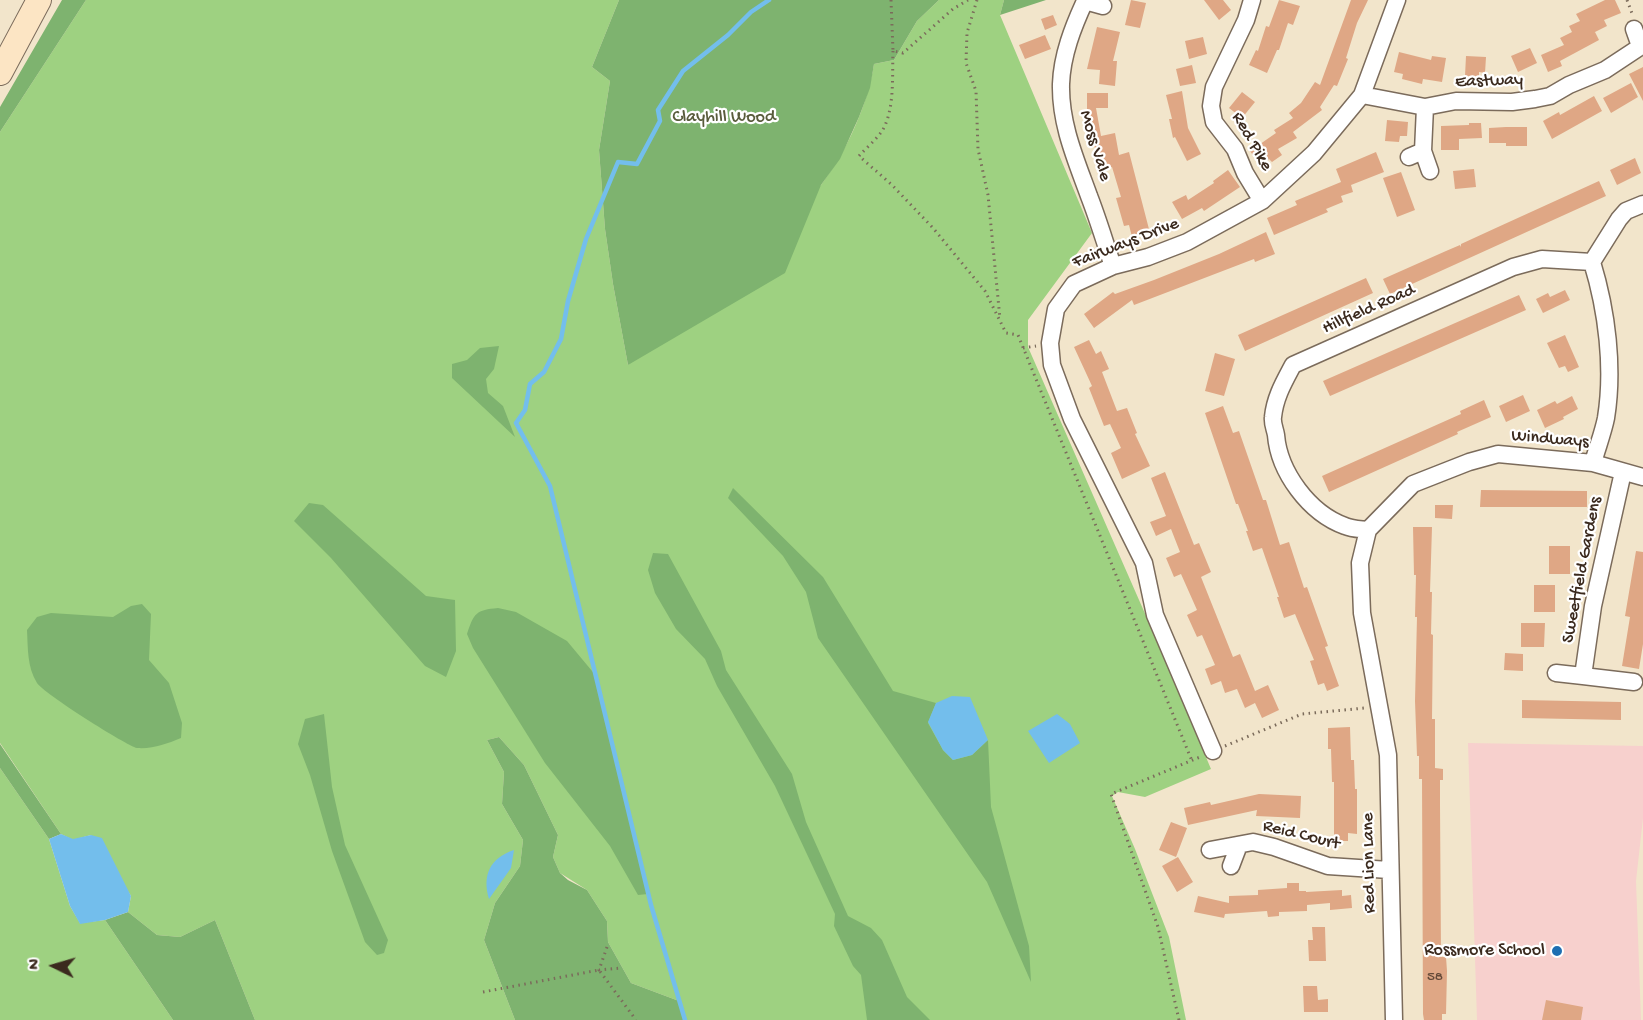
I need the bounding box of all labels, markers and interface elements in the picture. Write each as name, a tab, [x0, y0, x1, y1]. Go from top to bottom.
street label: Eastway	[1455, 70, 1523, 94]
park label: Clayhill Wood	[673, 107, 775, 129]
street label: Moss Vale	[1073, 108, 1115, 184]
street label: Red Pike	[1225, 109, 1277, 175]
street label: Fairways Drive	[1070, 214, 1182, 274]
street label: Hillfield Road	[1319, 280, 1419, 340]
street label: Windways	[1510, 426, 1590, 454]
street label: Sweetfield Gardens	[1558, 495, 1608, 645]
street label: Red Lion Lane	[1358, 813, 1382, 913]
street label: Reid Court	[1260, 816, 1342, 856]
north arrow	[24, 936, 84, 996]
place label: Rossmore School	[1424, 940, 1545, 962]
marker: Rossmore School	[1550, 944, 1564, 958]
text: N	[26, 958, 45, 970]
house number: 58	[1427, 969, 1443, 987]

